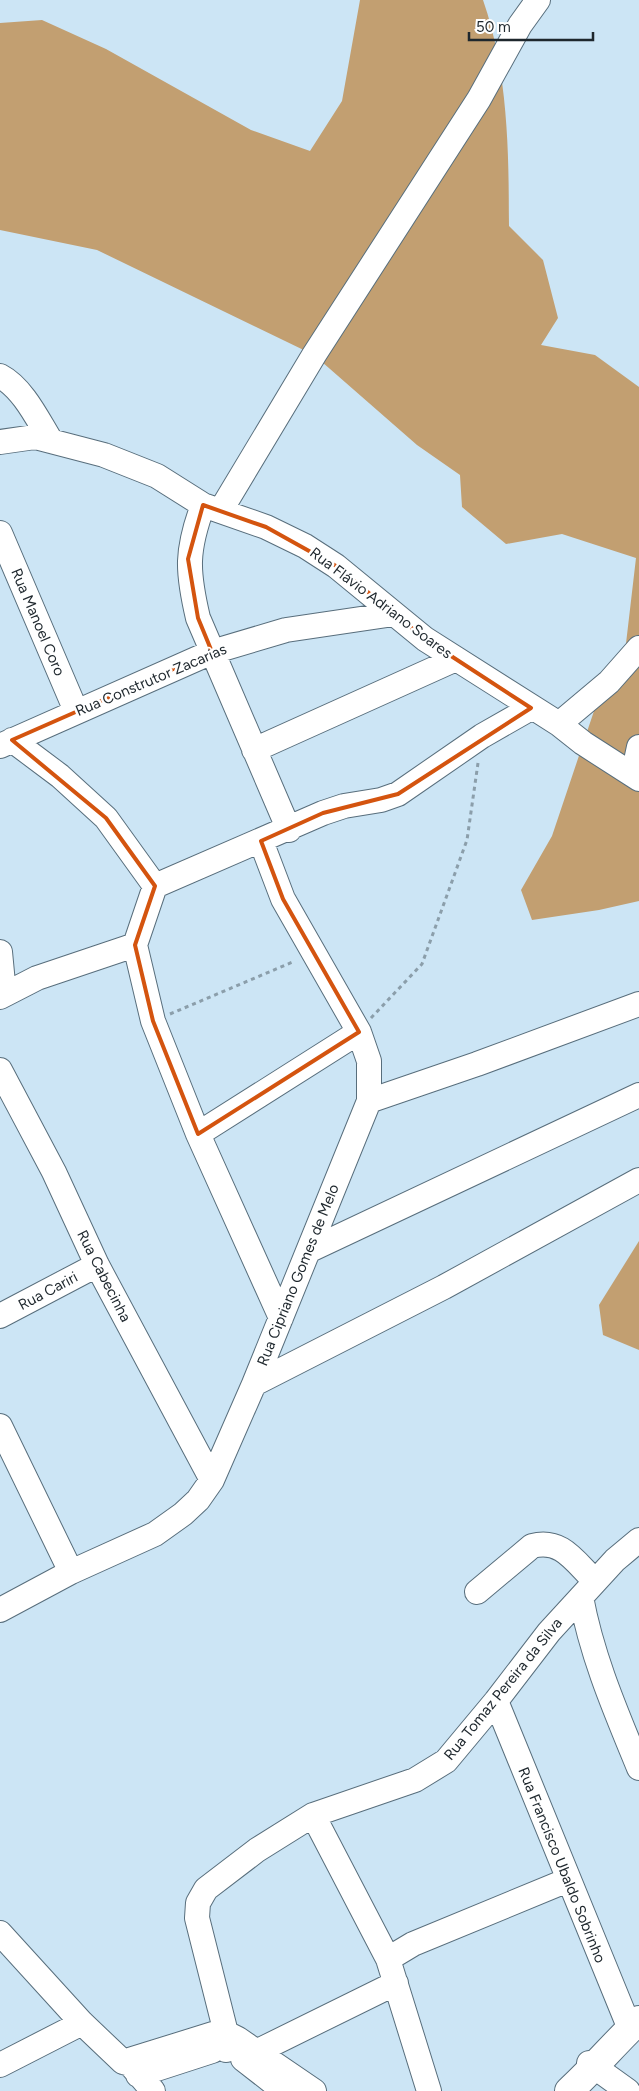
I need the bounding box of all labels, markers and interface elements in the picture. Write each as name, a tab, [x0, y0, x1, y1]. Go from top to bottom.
scale bar	[469, 10, 593, 42]
text: 50 m	[476, 18, 511, 36]
street label: Rua Flávio Adriano Soares	[306, 544, 456, 662]
street label: Rua Manoel Coro	[7, 566, 69, 679]
street label: Rua Construtor Zacarias	[73, 640, 229, 720]
street label: Rua Cipriano Gomes de Melo	[253, 1181, 343, 1369]
street label: Rua Cabecinha	[73, 1227, 135, 1325]
street label: Rua Cariri	[15, 1268, 81, 1314]
street label: Rua Tomaz Pereira da Silva	[440, 1614, 566, 1764]
street label: Rua Francisco Ubaldo Sobrinho	[514, 1764, 610, 1966]

